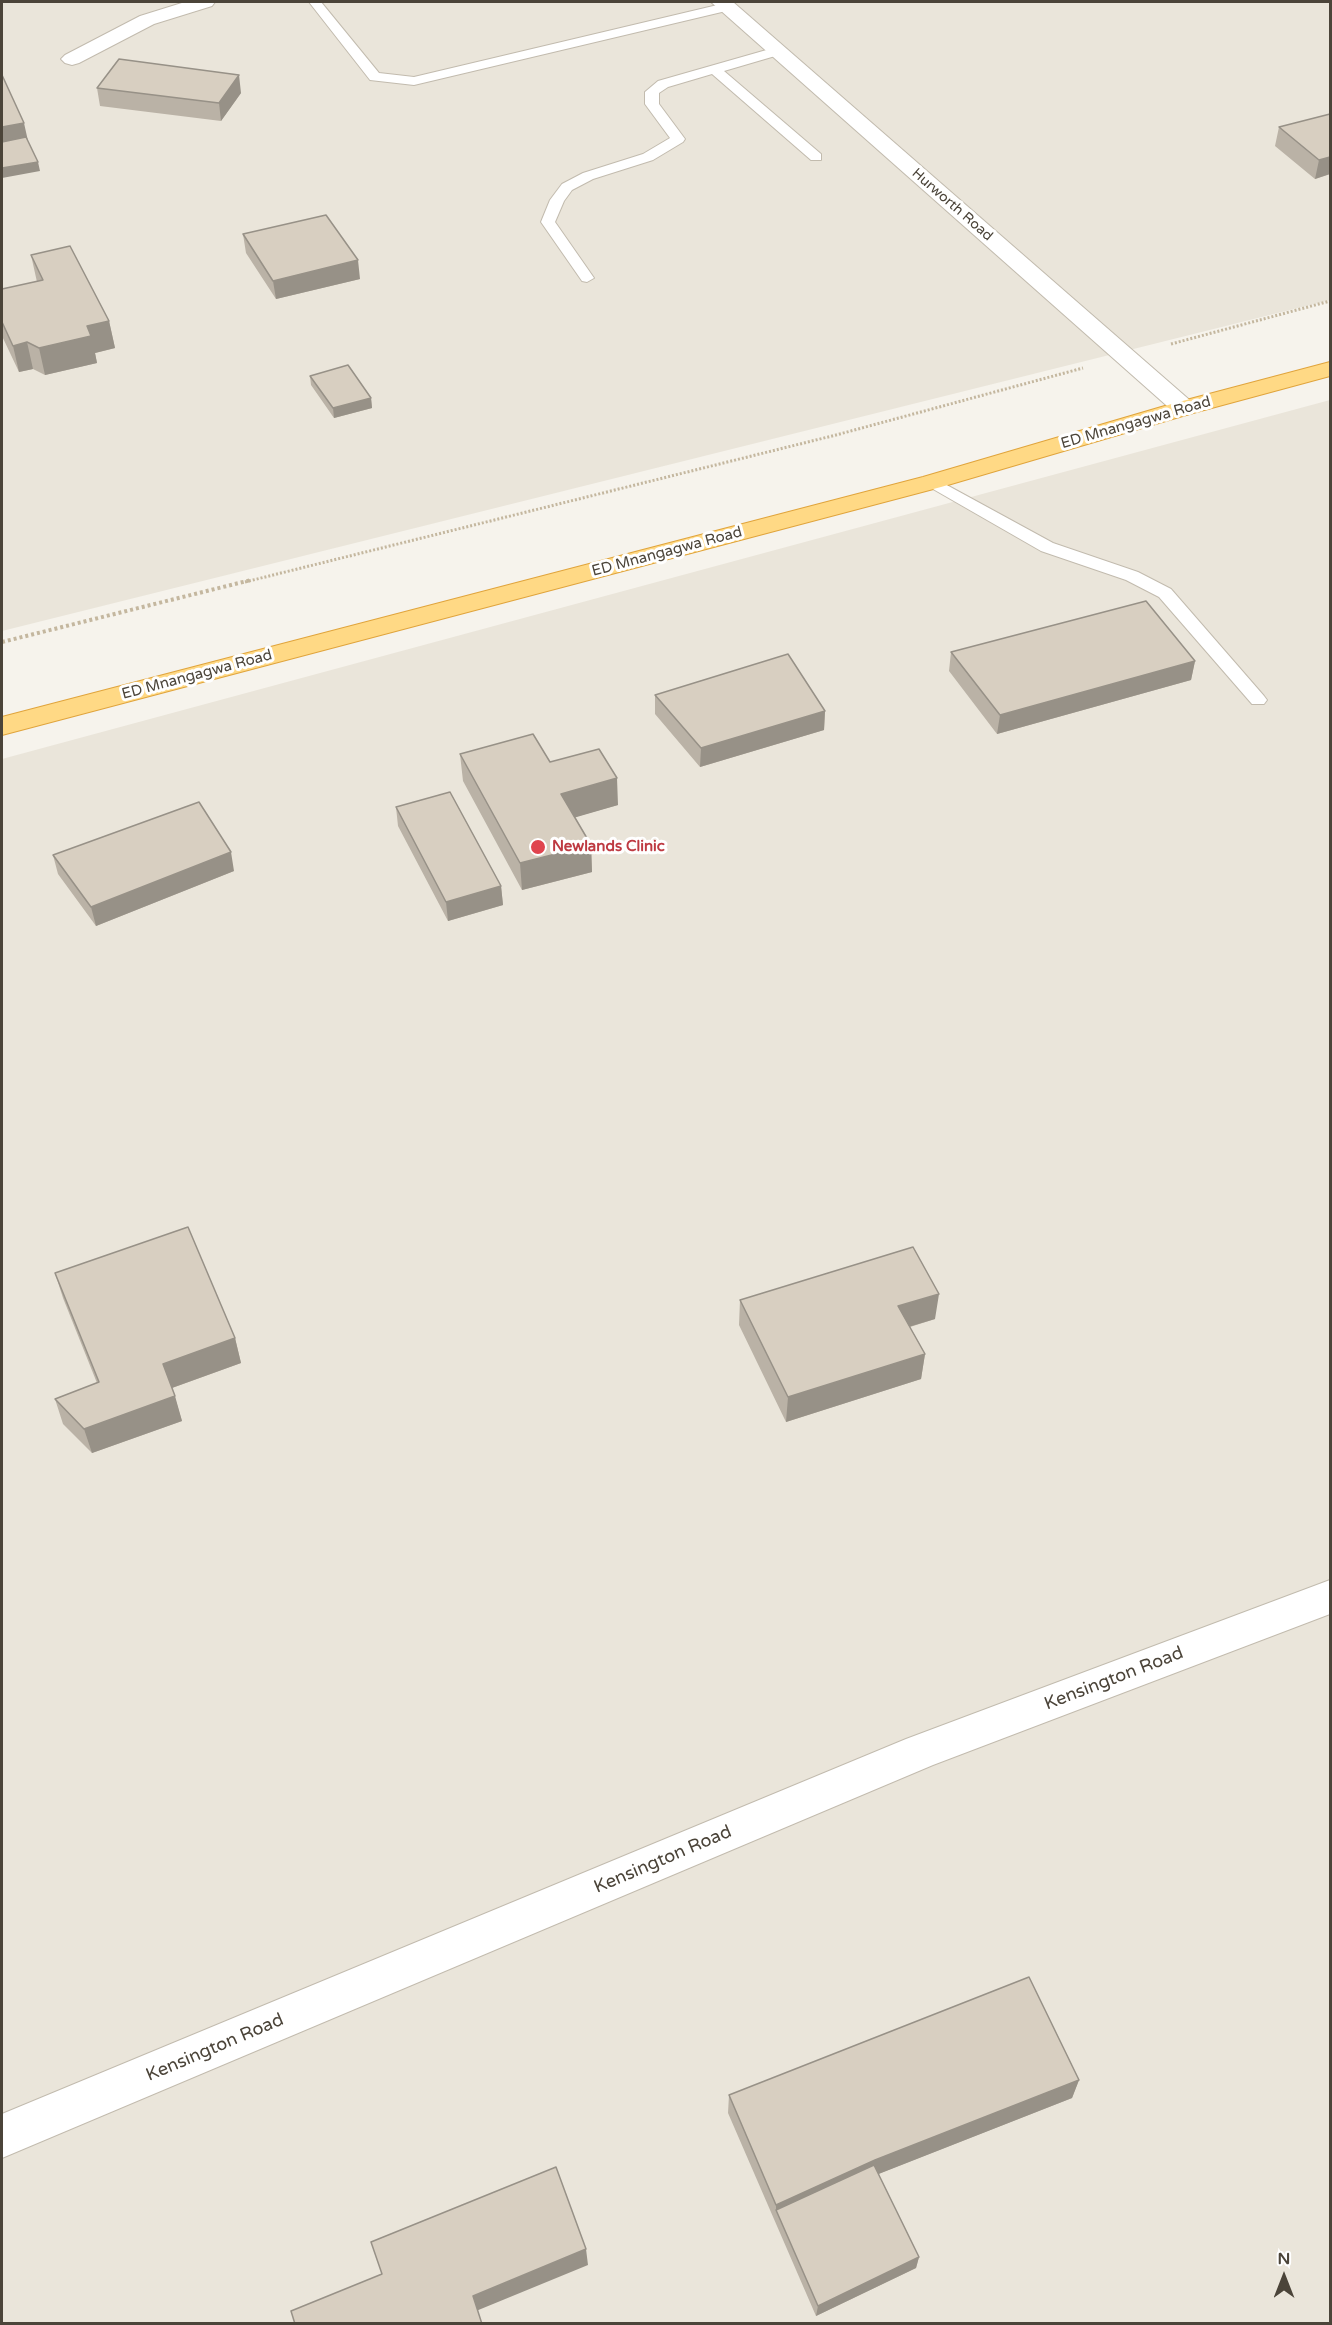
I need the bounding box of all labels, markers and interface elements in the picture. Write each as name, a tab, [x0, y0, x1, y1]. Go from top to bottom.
street label: Hurworth Road	[908, 165, 996, 245]
street label: ED Mnangagwa Road	[1059, 393, 1213, 453]
street label: ED Mnangagwa Road	[590, 523, 744, 581]
street label: ED Mnangagwa Road	[120, 646, 274, 704]
marker: Newlands Clinic	[529, 838, 547, 856]
place label: Newlands Clinic	[552, 838, 665, 856]
street label: Kensington Road	[1041, 1643, 1187, 1715]
street label: Kensington Road	[591, 1821, 735, 1899]
street label: Kensington Road	[143, 2009, 287, 2087]
north arrow	[1254, 2247, 1314, 2307]
text: N	[1278, 2249, 1290, 2269]

